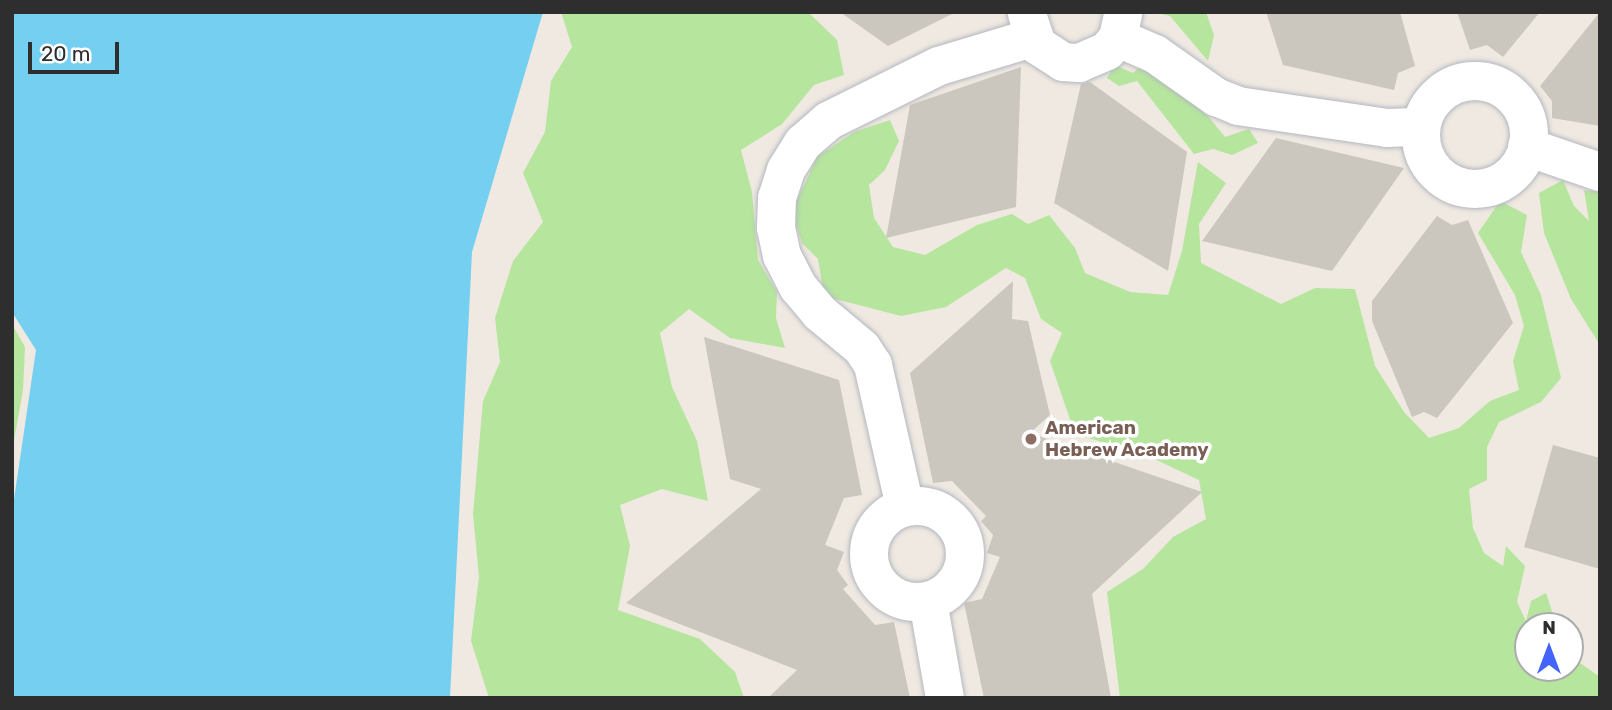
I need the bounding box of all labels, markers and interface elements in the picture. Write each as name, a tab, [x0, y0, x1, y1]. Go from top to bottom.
scale bar	[32, 28, 122, 72]
text: 20 m	[41, 41, 90, 66]
place label: American Hebrew Academy	[1045, 417, 1209, 461]
marker: American Hebrew Academy	[1023, 431, 1039, 447]
north arrow	[1514, 612, 1584, 682]
text: N	[1542, 616, 1556, 639]

